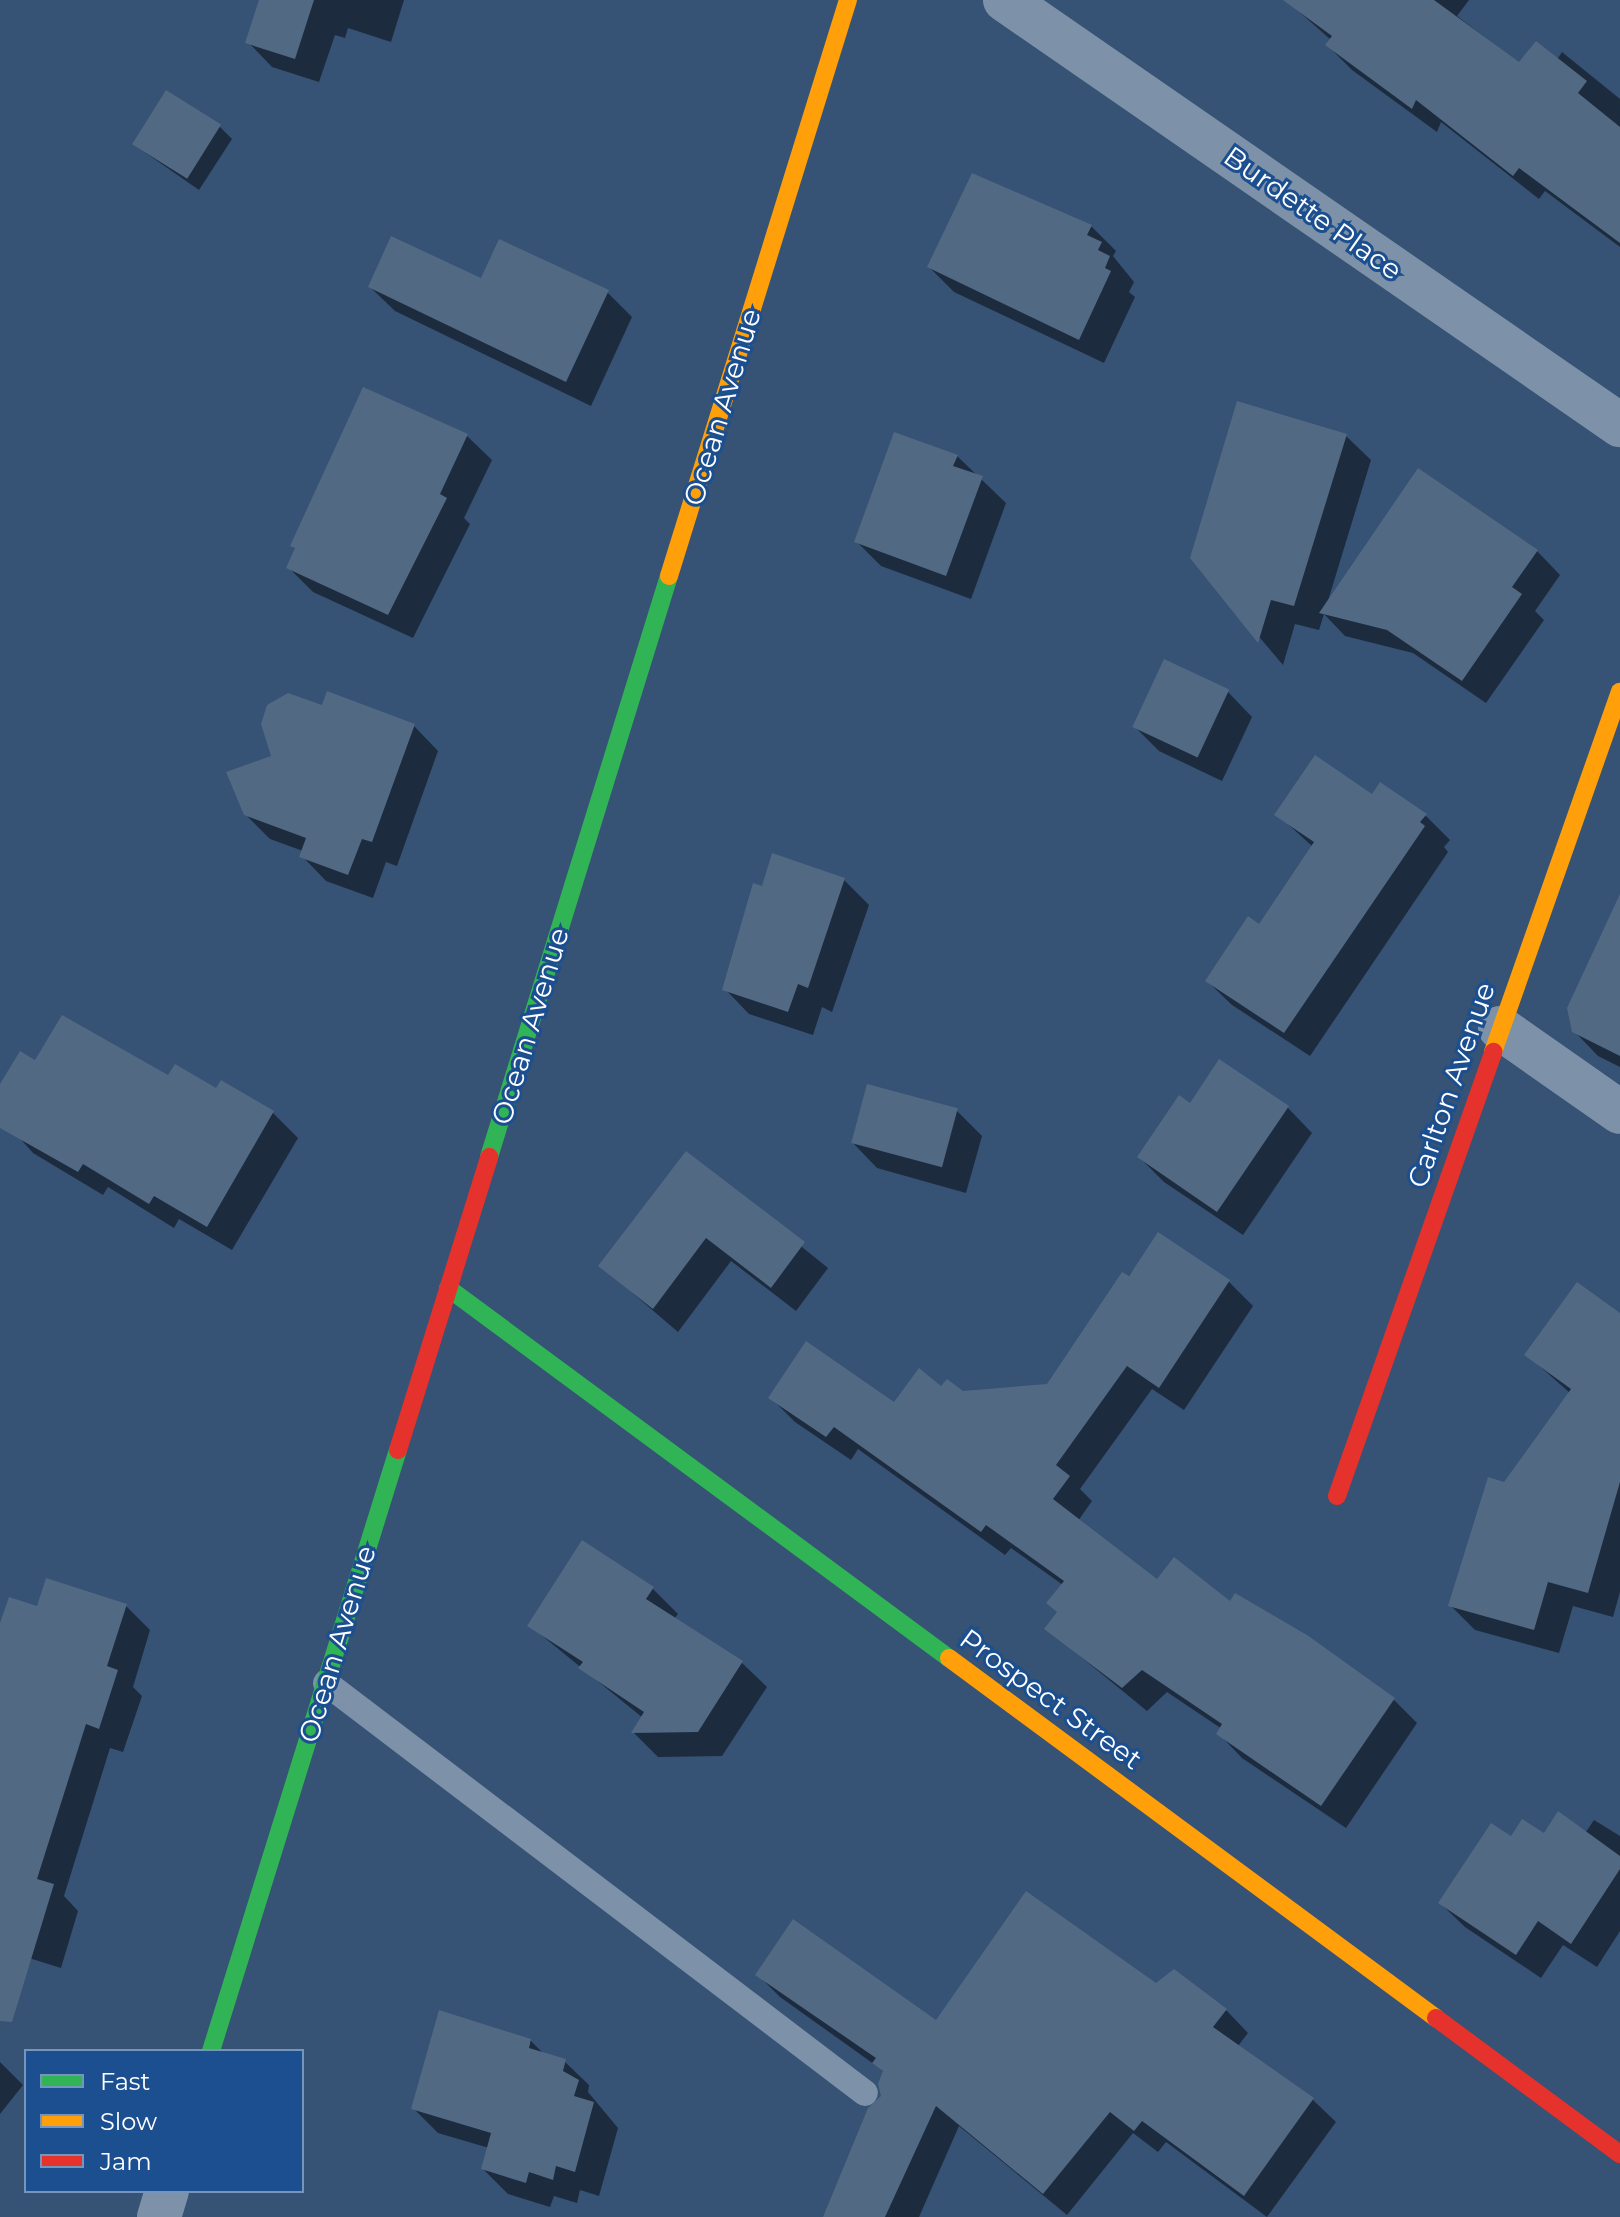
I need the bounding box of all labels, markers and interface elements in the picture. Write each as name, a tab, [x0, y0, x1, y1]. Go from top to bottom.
street label: Burdette Place	[1218, 139, 1408, 287]
street label: Ocean Avenue	[676, 305, 768, 509]
street label: Ocean Avenue	[484, 924, 576, 1128]
street label: Carlton Avenue	[1400, 978, 1502, 1192]
street label: Ocean Avenue	[291, 1542, 383, 1746]
street label: Prospect Street	[953, 1622, 1149, 1776]
legend	[24, 2049, 304, 2193]
text: Fast	[100, 2067, 150, 2096]
text: Slow	[100, 2107, 157, 2136]
text: Jam	[100, 2147, 152, 2176]

